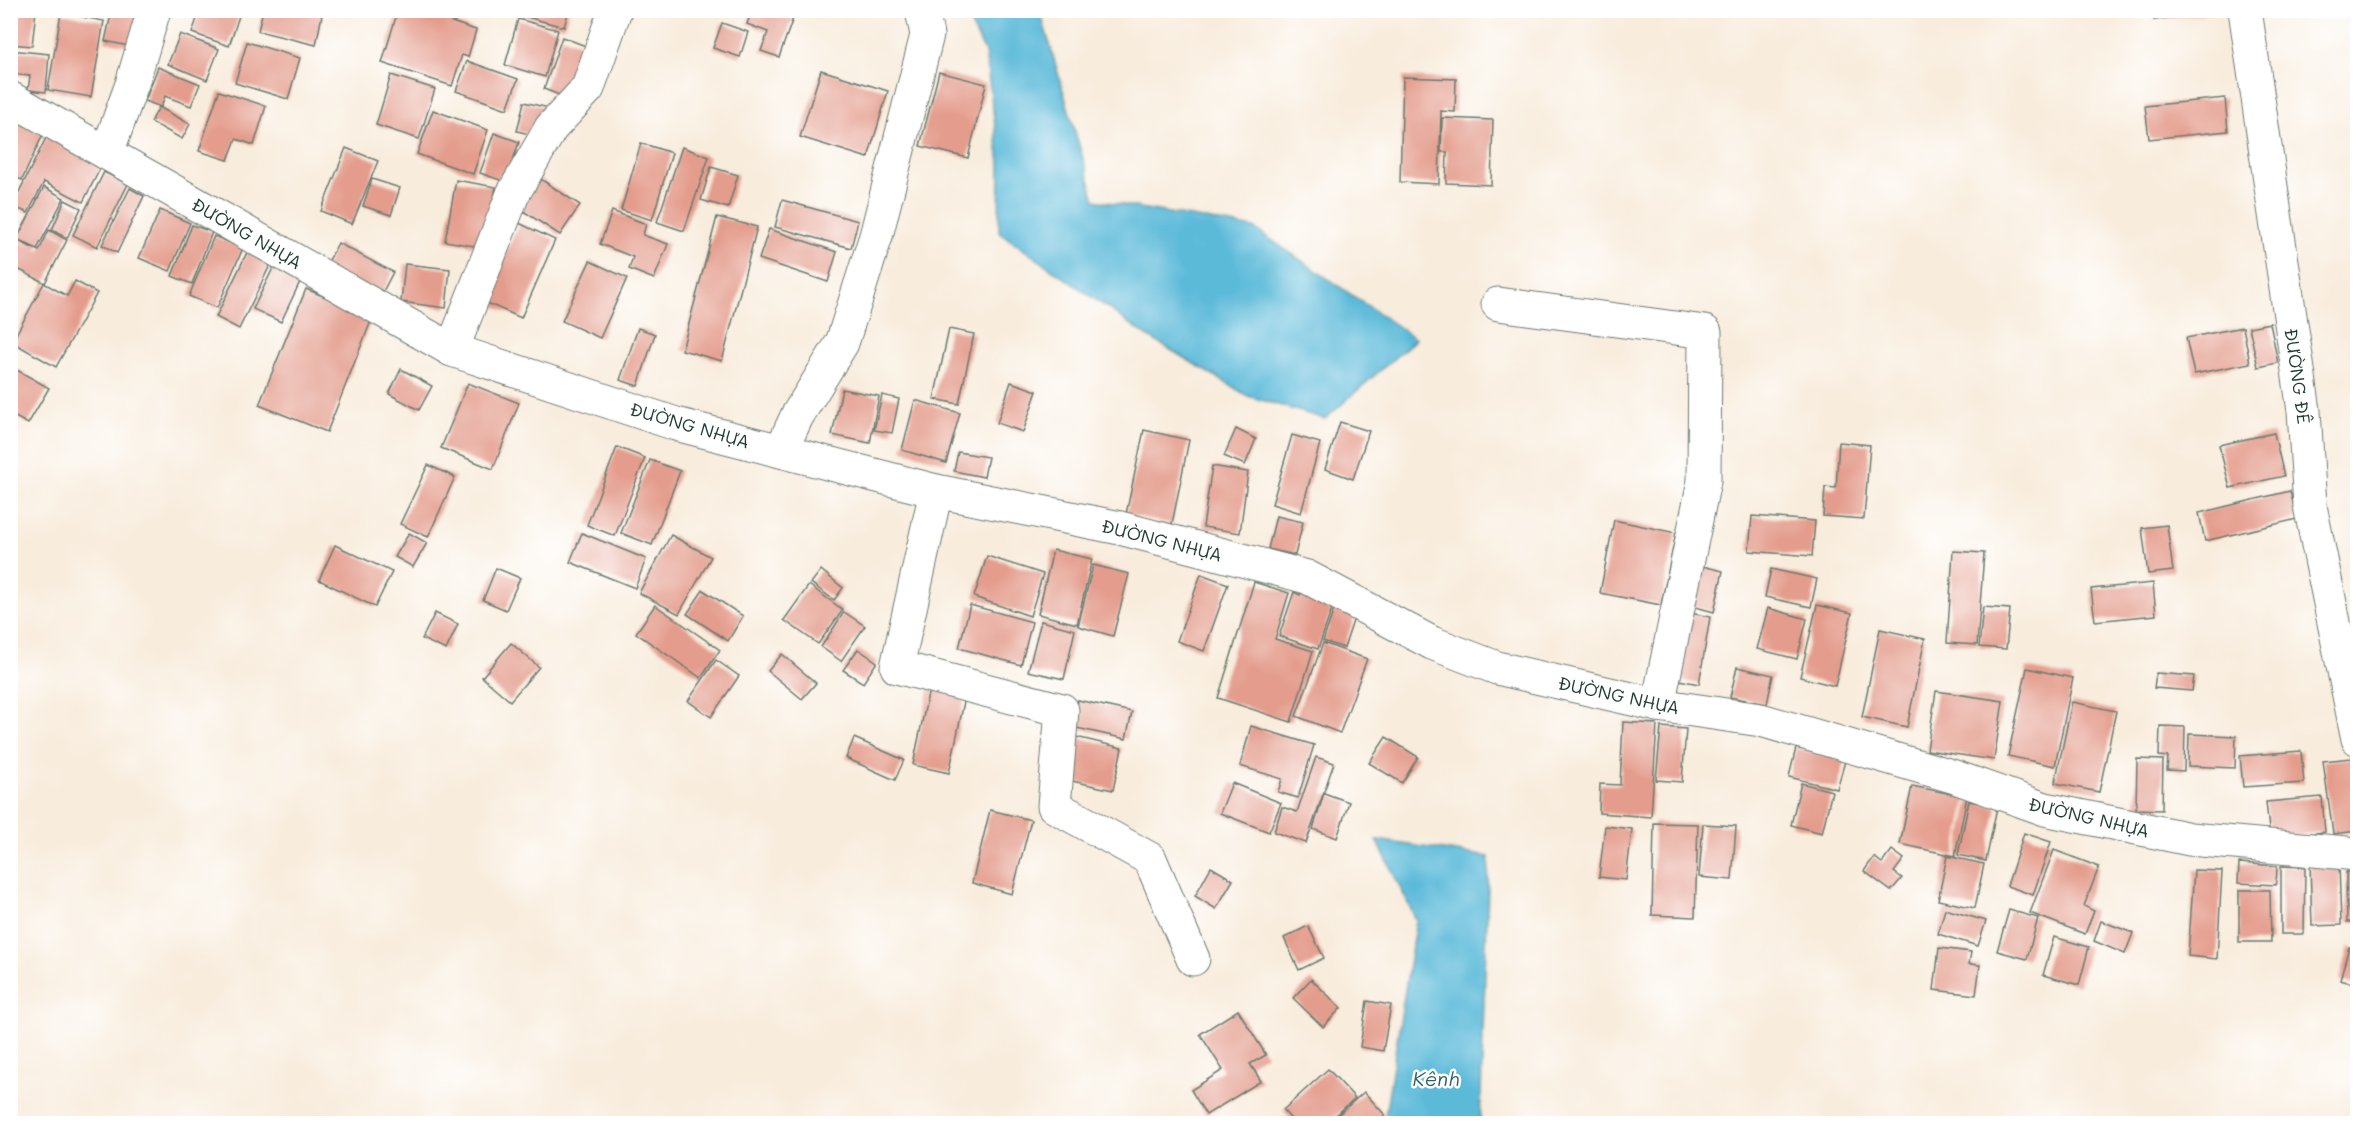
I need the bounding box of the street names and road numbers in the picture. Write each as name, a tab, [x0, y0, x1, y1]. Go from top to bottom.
street label: ĐƯỜNG NHỰA	[187, 192, 307, 274]
street label: ĐƯỜNG ĐÊ	[2279, 327, 2317, 425]
street label: ĐƯỜNG NHỰA	[627, 396, 753, 454]
street label: ĐƯỜNG NHỰA	[1099, 513, 1225, 567]
street label: ĐƯỜNG NHỰA	[1556, 670, 1682, 720]
street label: ĐƯỜNG NHỰA	[2026, 791, 2152, 843]

